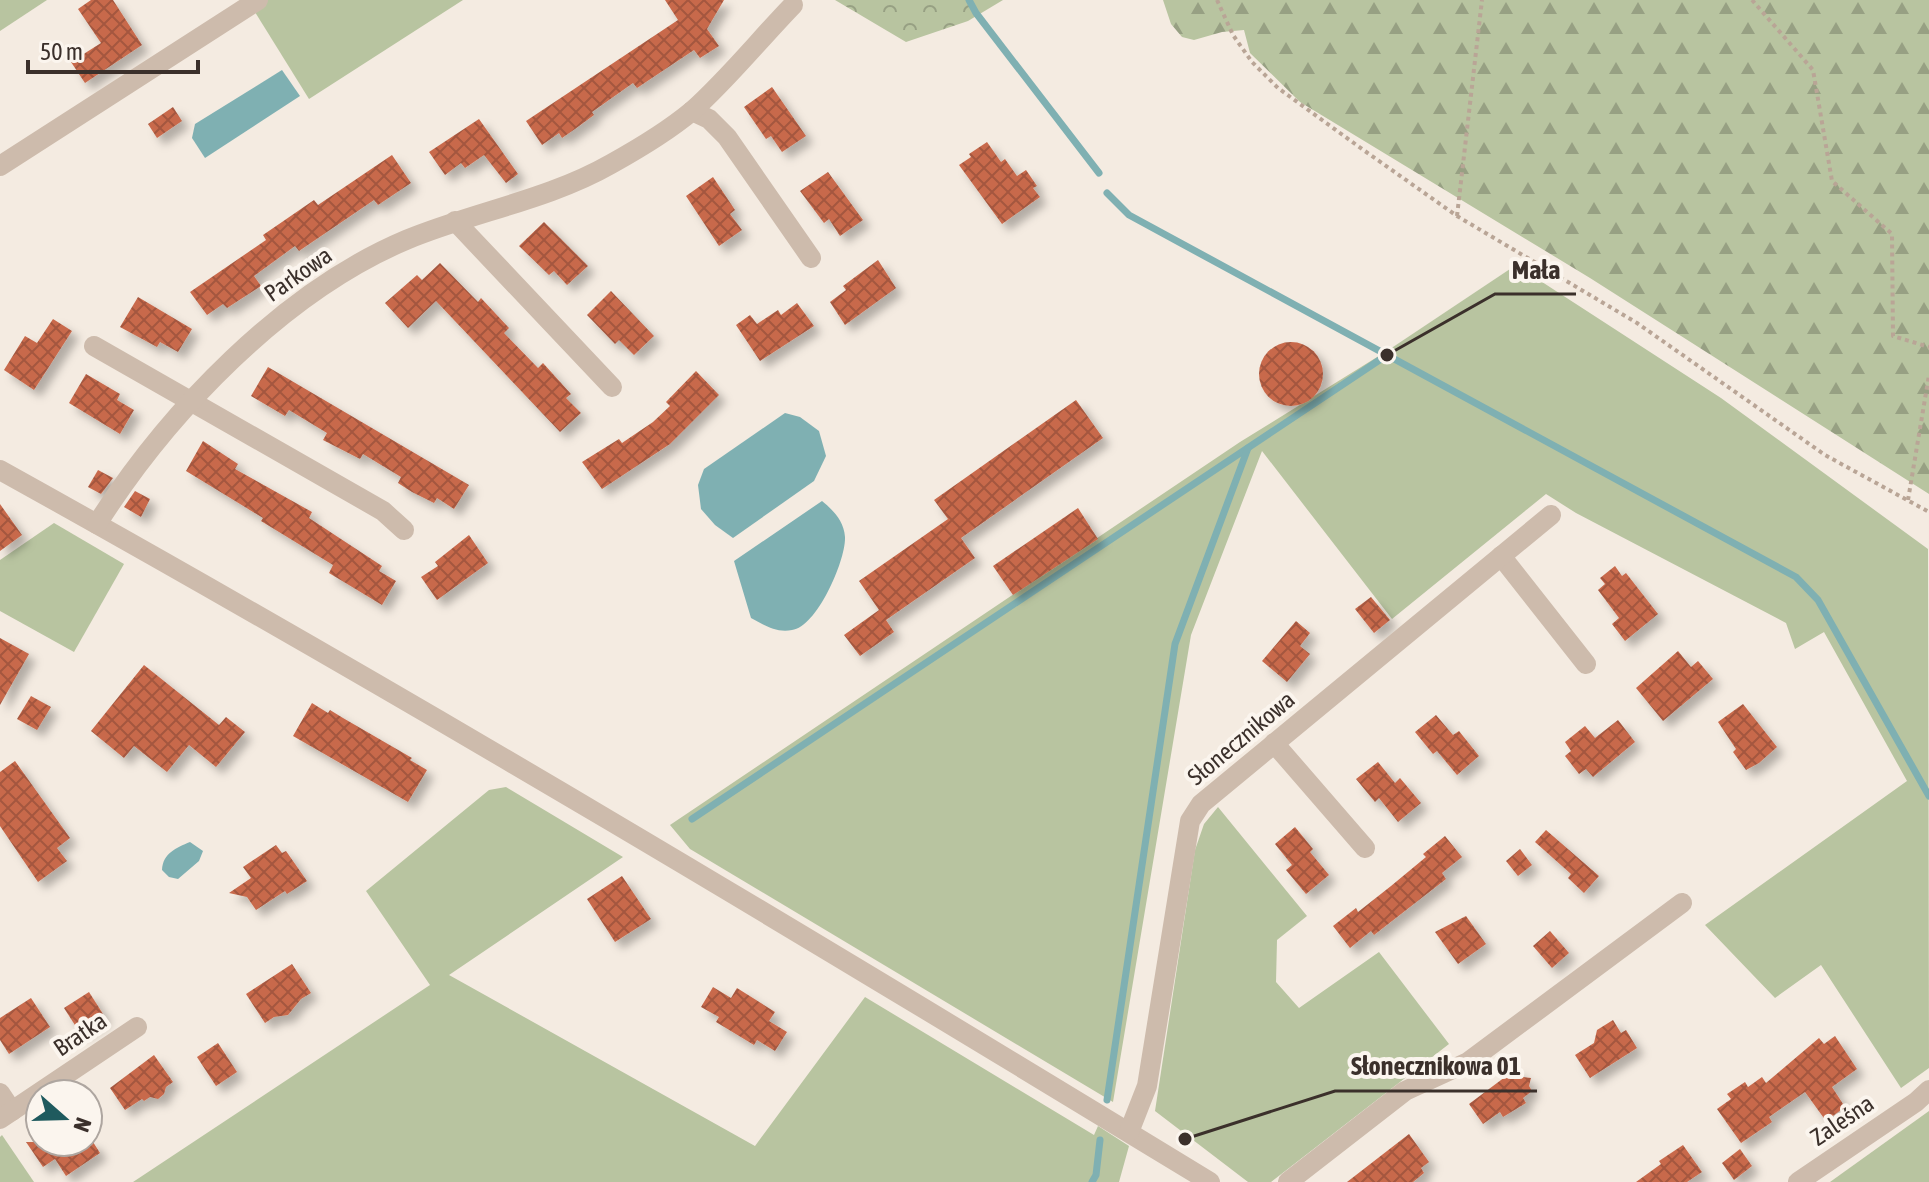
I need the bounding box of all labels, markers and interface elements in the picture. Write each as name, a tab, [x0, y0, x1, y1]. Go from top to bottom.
scale bar	[28, 24, 198, 74]
text: 50 m	[40, 38, 83, 65]
street label: Parkowa	[259, 241, 337, 307]
callout: Mała	[1495, 244, 1576, 294]
text: Mała	[1512, 255, 1560, 285]
street label: Słonecznikowa	[1182, 686, 1300, 790]
street label: Bratka	[48, 1007, 112, 1061]
callout: Słonecznikowa 01	[1335, 1041, 1537, 1091]
text: Słonecznikowa 01	[1351, 1051, 1521, 1081]
north arrow	[24, 1078, 104, 1158]
street label: Zaleśna	[1805, 1089, 1879, 1151]
text: N	[68, 1114, 97, 1135]

